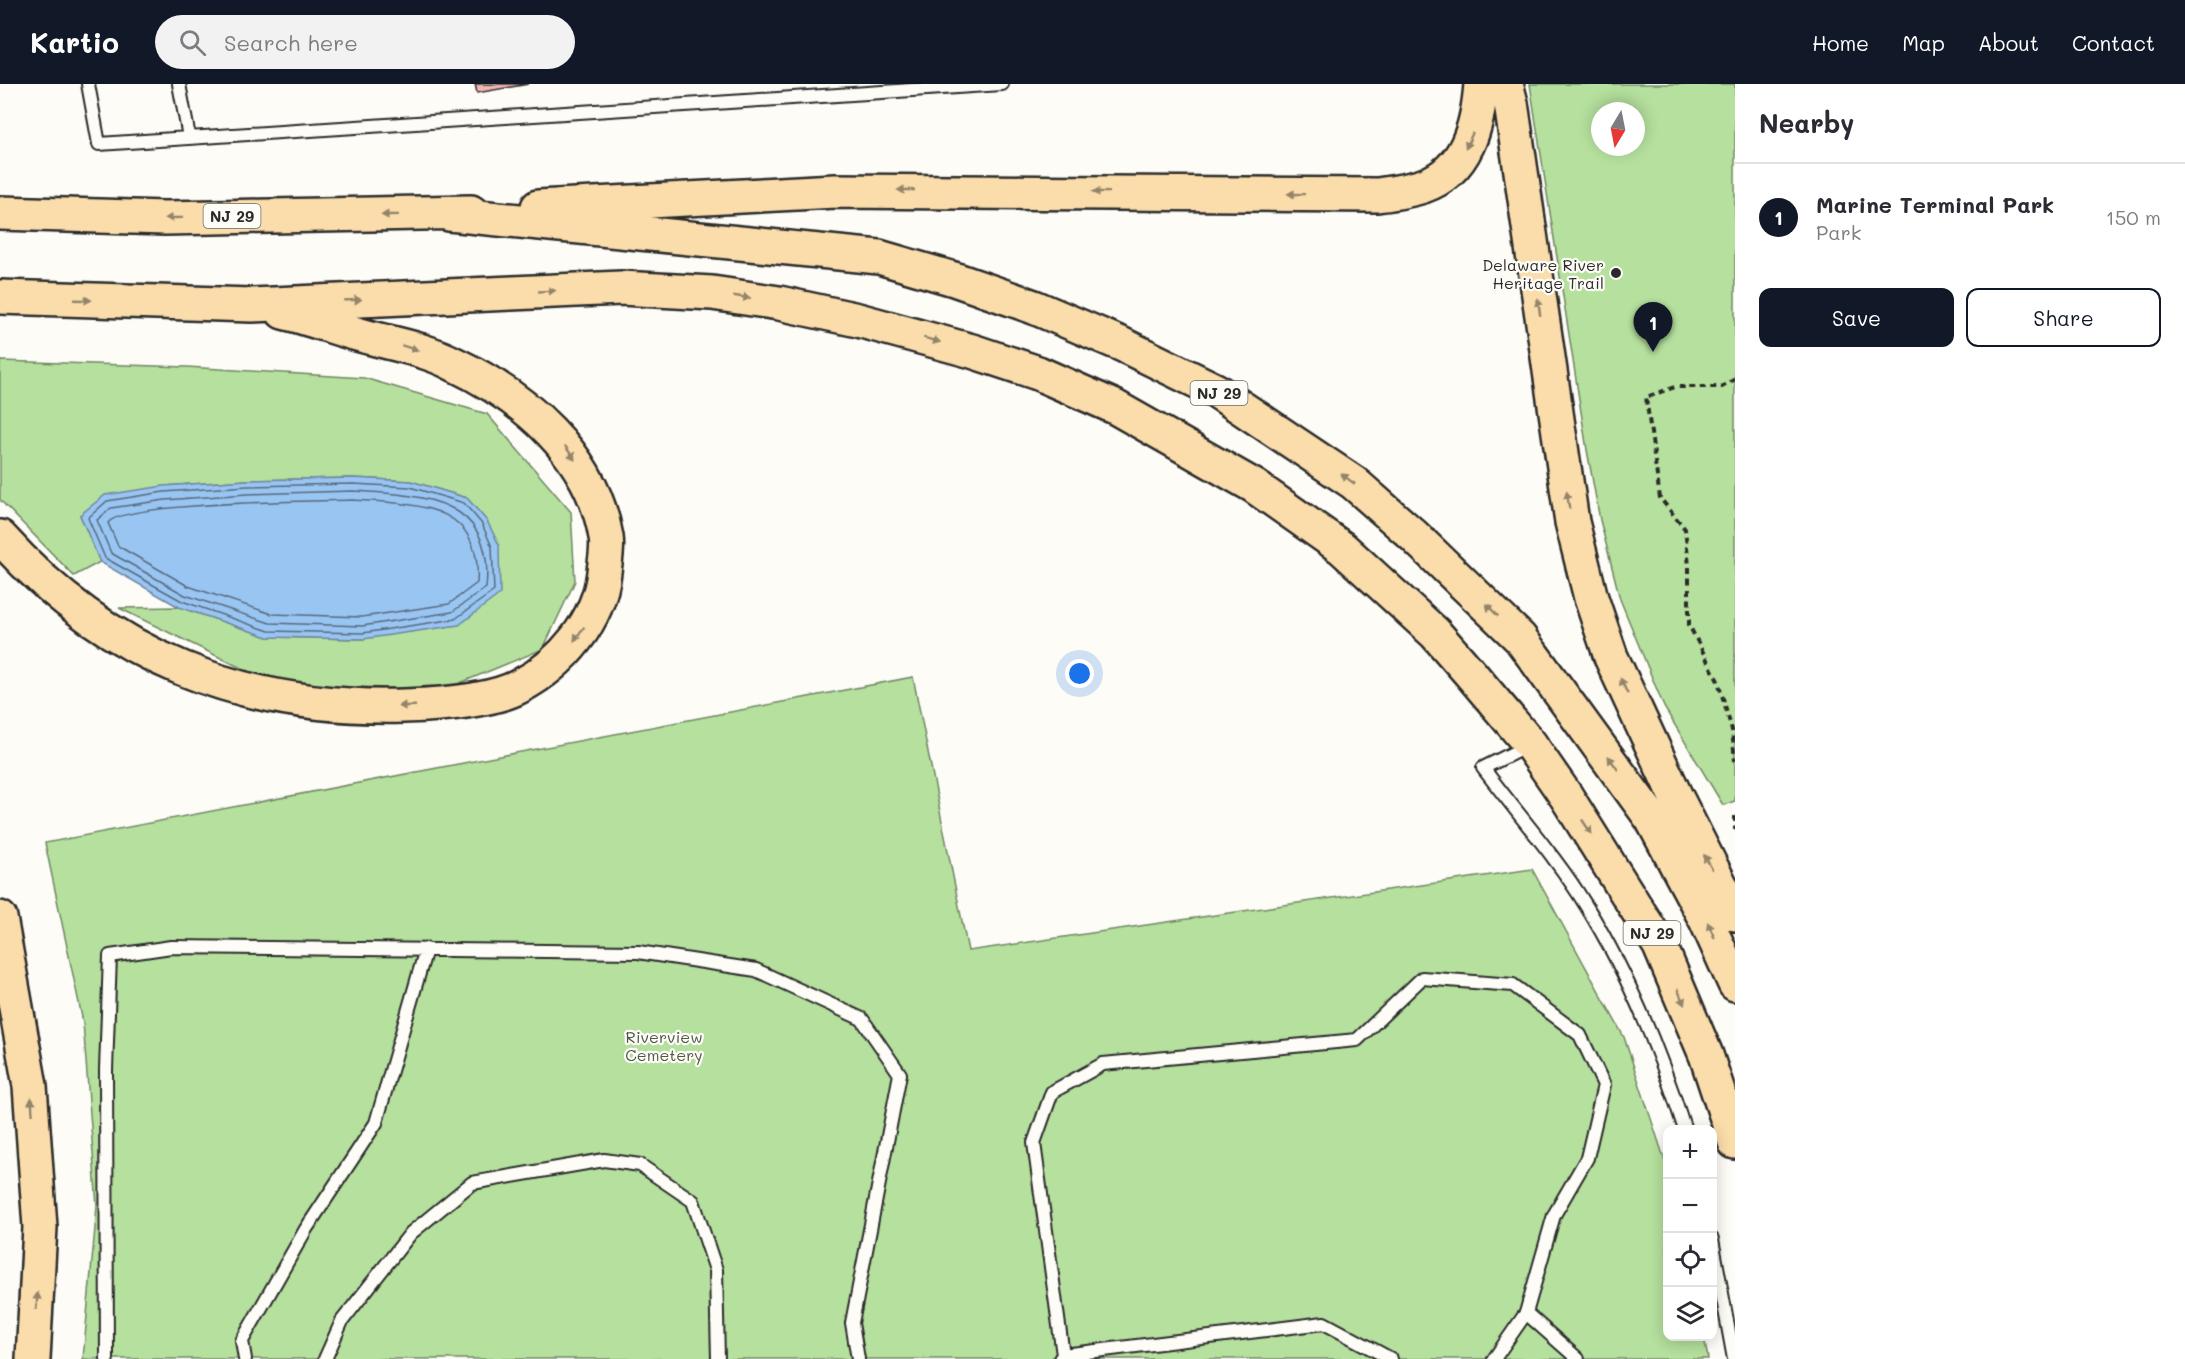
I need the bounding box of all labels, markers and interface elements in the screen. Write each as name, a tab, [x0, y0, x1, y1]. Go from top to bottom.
search box	[155, 15, 575, 69]
text: Kartio	[30, 24, 119, 60]
icon: search	[176, 26, 209, 59]
text: Search here	[224, 28, 358, 57]
text: Home	[1812, 29, 1869, 56]
text: Map	[1902, 29, 1945, 56]
text: About	[1978, 29, 2039, 56]
text: Contact	[2072, 29, 2155, 56]
north arrow	[1591, 102, 1645, 156]
text: Nearby	[1759, 106, 1854, 140]
one-way arrow	[1465, 132, 1474, 149]
one-way arrow	[897, 185, 916, 195]
one-way arrow	[1091, 187, 1110, 197]
one-way arrow	[1286, 190, 1305, 199]
text: Marine Terminal Park	[1816, 190, 2054, 219]
road number: NJ 29	[204, 204, 260, 228]
text: 1	[1774, 204, 1783, 230]
text: 150 m	[2106, 204, 2161, 230]
one-way arrow	[381, 211, 400, 220]
one-way arrow	[165, 213, 184, 223]
text: Park	[1816, 219, 1861, 245]
place label: Delaware River Heritage Trail	[1482, 254, 1604, 293]
marker: Delaware River Heritage Trail	[1609, 266, 1623, 280]
one-way arrow	[538, 286, 557, 295]
button: Save	[1759, 288, 1954, 347]
button: Share	[1966, 288, 2161, 347]
one-way arrow	[732, 293, 751, 302]
one-way arrow	[74, 295, 93, 304]
one-way arrow	[343, 295, 362, 304]
one-way arrow	[1535, 298, 1544, 317]
pin: 1	[1634, 302, 1672, 352]
one-way arrow	[923, 336, 941, 345]
one-way arrow	[401, 344, 419, 353]
road number: NJ 29	[1190, 381, 1248, 405]
one-way arrow	[564, 445, 576, 461]
one-way arrow	[1340, 473, 1356, 485]
one-way arrow	[1564, 490, 1573, 509]
one-way arrow	[1485, 603, 1499, 617]
one-way arrow	[573, 625, 585, 641]
your location	[1065, 659, 1094, 688]
one-way arrow	[1620, 678, 1629, 695]
one-way arrow	[398, 701, 417, 711]
one-way arrow	[1607, 755, 1619, 770]
one-way arrow	[1581, 819, 1592, 835]
one-way arrow	[1703, 853, 1713, 870]
road number: NJ 29	[1624, 921, 1680, 945]
one-way arrow	[1706, 921, 1716, 939]
one-way arrow	[1676, 989, 1686, 1007]
park label: Riverview Cemetery	[625, 1026, 703, 1065]
one-way arrow	[27, 1096, 36, 1115]
map controls	[1663, 1125, 1717, 1341]
button: +	[1663, 1125, 1717, 1179]
button: −	[1663, 1179, 1717, 1233]
button: locate	[1663, 1233, 1717, 1287]
button: layers	[1663, 1287, 1717, 1341]
one-way arrow	[32, 1291, 42, 1310]

